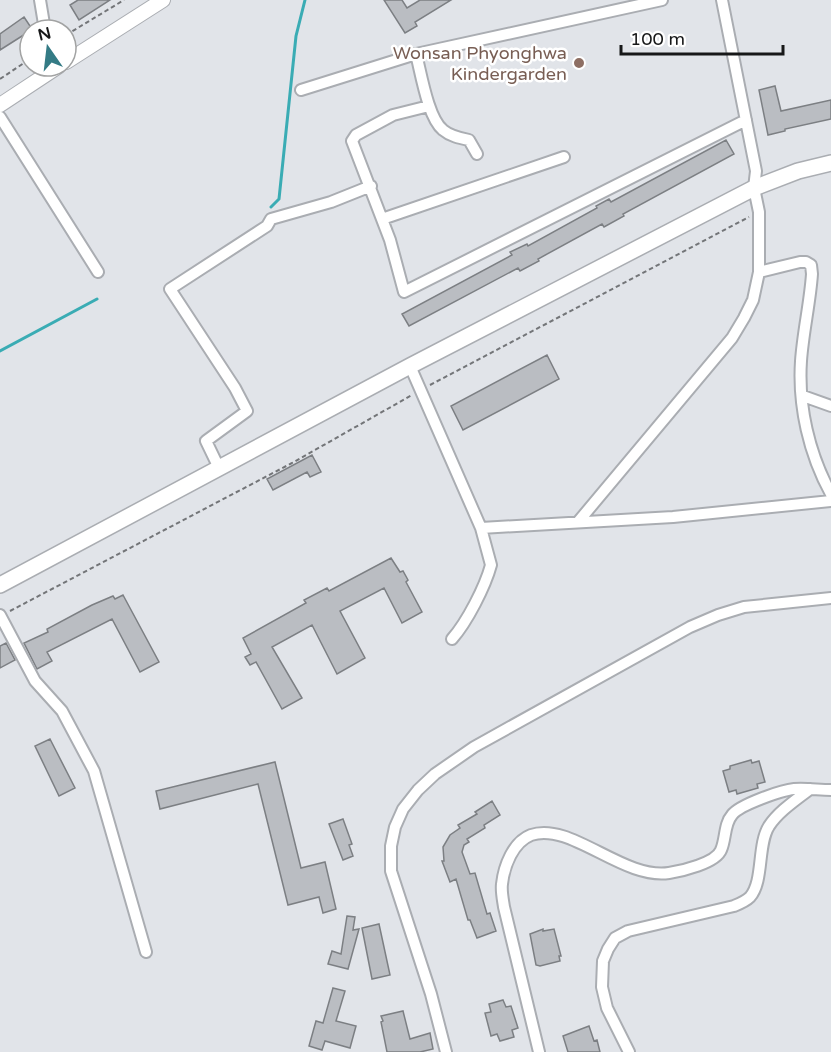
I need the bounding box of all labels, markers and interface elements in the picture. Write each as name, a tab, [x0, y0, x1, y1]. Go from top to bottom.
north arrow	[18, 18, 78, 78]
scale bar	[621, 18, 783, 56]
text: N	[36, 23, 53, 46]
text: 100 m	[630, 28, 685, 50]
place label: Wonsan Phyonghwa Kindergarden	[393, 42, 567, 85]
marker: Wonsan Phyonghwa Kindergarden	[572, 56, 586, 70]

